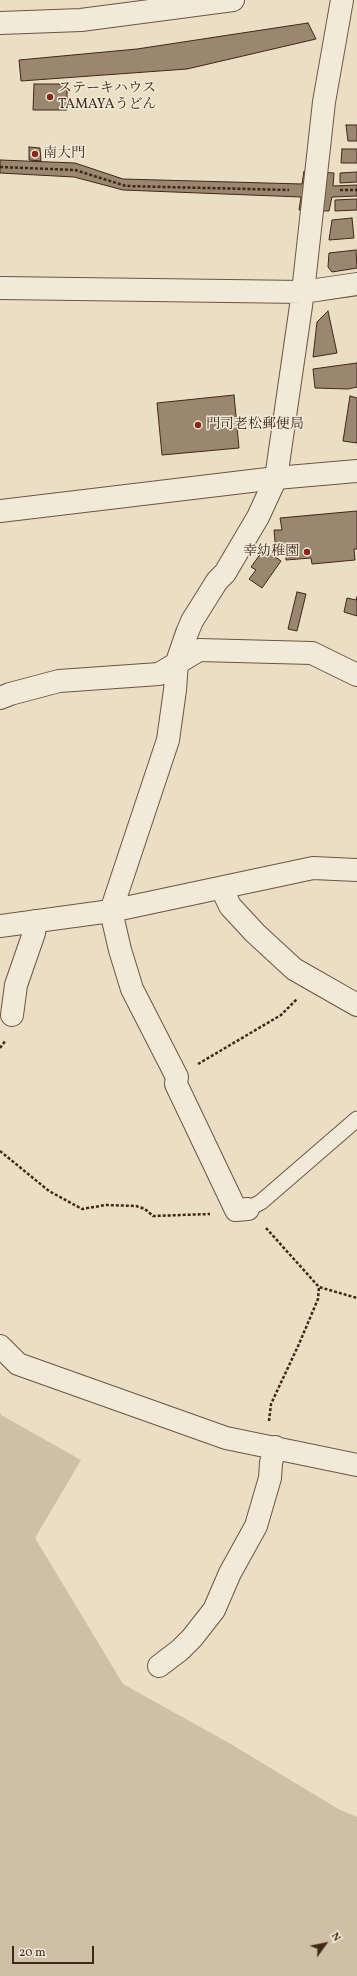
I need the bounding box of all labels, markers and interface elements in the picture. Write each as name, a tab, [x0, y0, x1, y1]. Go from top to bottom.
place label: ステーキハウス TAMAYAうどん	[58, 81, 157, 114]
marker: ステーキハウス TAMAYAうどん	[45, 92, 55, 102]
place label: 南大門	[43, 146, 85, 162]
marker: 南大門	[30, 149, 40, 159]
place label: 門司老松郵便局	[206, 417, 304, 433]
marker: 門司老松郵便局	[193, 420, 203, 430]
place label: 幸幼稚園	[243, 544, 299, 560]
marker: 幸幼稚園	[302, 547, 312, 557]
north arrow	[305, 1924, 345, 1964]
text: N	[327, 1930, 344, 1945]
scale bar	[14, 1938, 96, 1964]
text: 20 m	[19, 1945, 46, 1961]

